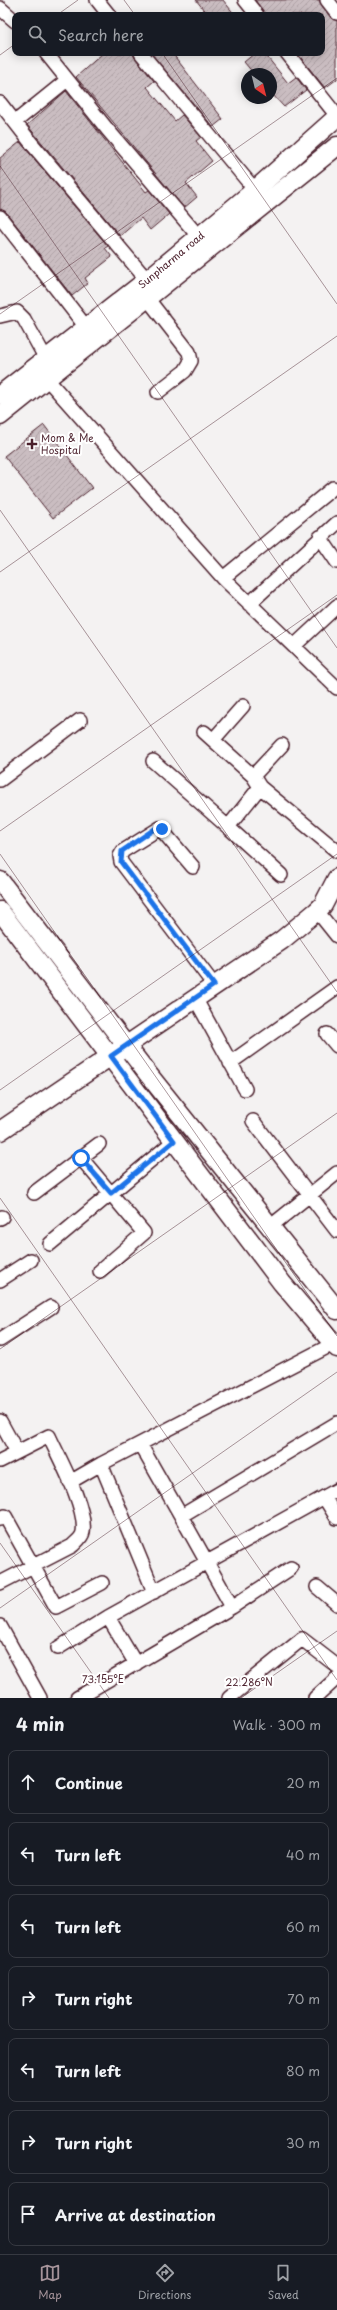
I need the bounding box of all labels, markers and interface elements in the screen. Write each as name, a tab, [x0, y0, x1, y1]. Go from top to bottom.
search box	[12, 12, 325, 56]
icon: search	[26, 23, 48, 45]
text: Search here	[58, 23, 144, 46]
north arrow	[241, 68, 277, 104]
street label: Sunpharma road	[134, 227, 207, 292]
place label: Mom & Me Hospital	[41, 430, 94, 457]
marker: Mom & Me Hospital	[26, 438, 38, 450]
route end	[153, 820, 171, 838]
route start	[72, 1149, 90, 1167]
text: 73.155°E	[82, 1671, 124, 1686]
text: 22.286°N	[225, 1674, 273, 1689]
text: 4 min	[16, 1711, 64, 1737]
text: Walk · 300 m	[233, 1715, 321, 1734]
icon: ahead	[17, 1771, 39, 1793]
text: Continue	[55, 1771, 123, 1794]
text: 20 m	[286, 1773, 320, 1792]
icon: left	[17, 1843, 39, 1865]
text: Turn left	[55, 1843, 121, 1866]
text: 40 m	[286, 1845, 320, 1864]
icon: left	[17, 1915, 39, 1937]
text: Turn left	[55, 1915, 121, 1938]
text: 60 m	[286, 1917, 320, 1936]
icon: right	[17, 1987, 39, 2009]
text: Turn right	[55, 1987, 132, 2010]
text: 70 m	[287, 1989, 320, 2008]
icon: left	[17, 2059, 39, 2081]
text: Turn left	[55, 2059, 121, 2082]
text: 80 m	[286, 2061, 320, 2080]
icon: right	[17, 2131, 39, 2153]
text: Turn right	[55, 2131, 132, 2154]
text: 30 m	[286, 2133, 320, 2152]
icon: arrive	[17, 2203, 39, 2225]
text: Arrive at destination	[55, 2203, 216, 2226]
tab: Map	[38, 2262, 62, 2303]
tab: Directions	[138, 2262, 191, 2303]
tab: Saved	[268, 2262, 299, 2303]

